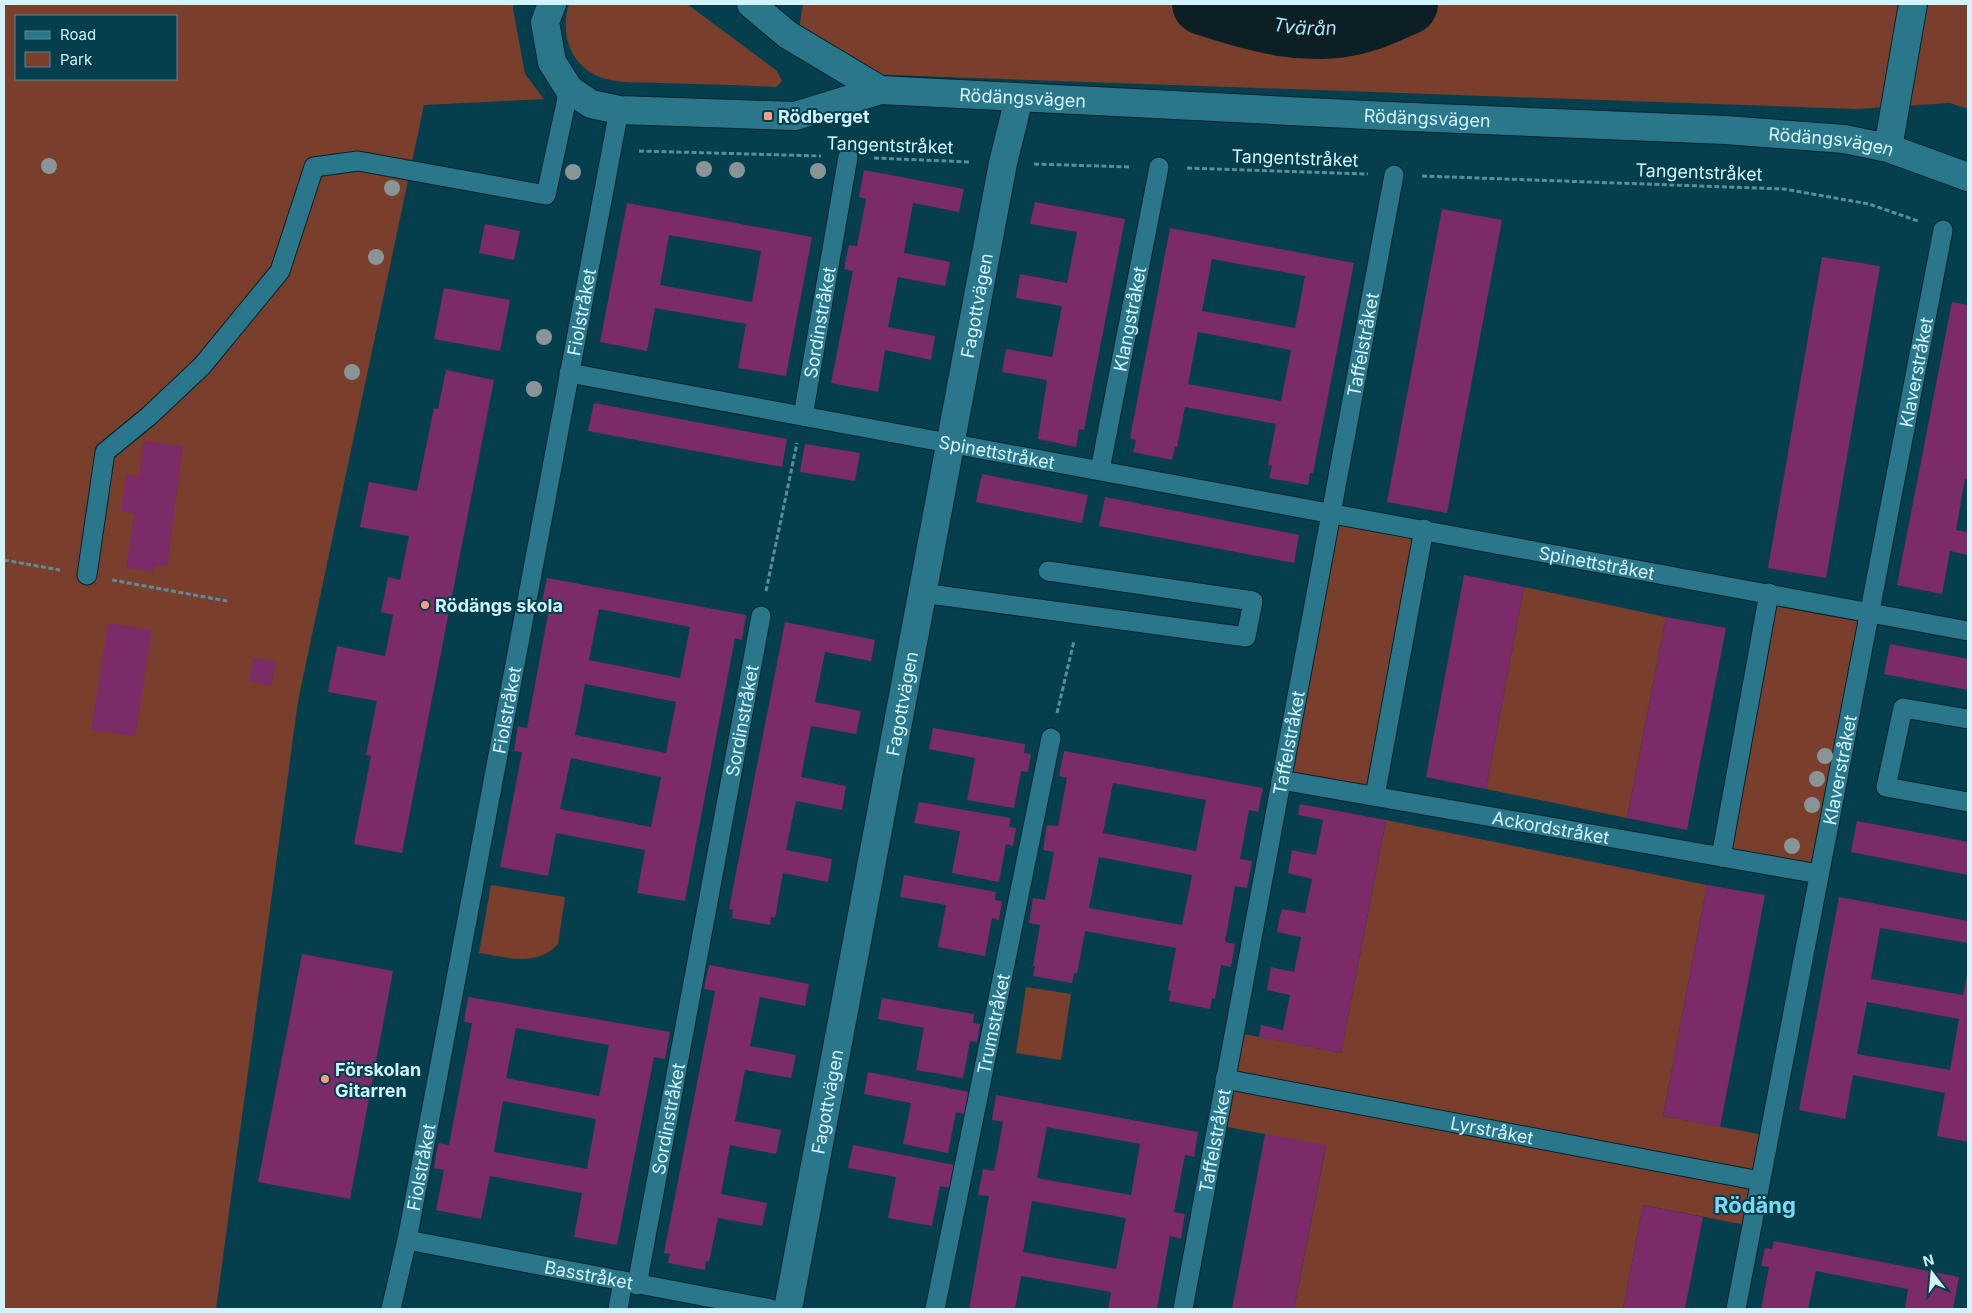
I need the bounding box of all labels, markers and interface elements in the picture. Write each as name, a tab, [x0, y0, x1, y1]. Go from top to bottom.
water label: Tvärån	[1272, 12, 1338, 40]
legend	[15, 15, 178, 80]
text: Road	[60, 25, 96, 44]
text: Park	[60, 50, 93, 69]
street label: Rödängsvägen	[959, 84, 1087, 111]
street label: Rödängsvägen	[1363, 104, 1491, 131]
place label: Rödberget	[778, 106, 870, 127]
marker: Rödberget	[762, 110, 774, 122]
street label: Rödängsvägen	[1768, 123, 1897, 160]
street label: Tangentstråket	[826, 132, 954, 158]
street label: Tangentstråket	[1231, 145, 1359, 171]
street label: Tangentstråket	[1635, 159, 1763, 185]
street label: Fagottvägen	[956, 251, 996, 360]
street label: Klangstråket	[1109, 264, 1150, 373]
street label: Sordinstråket	[799, 265, 839, 380]
street label: Fiolstråket	[563, 267, 600, 357]
street label: Taffelstråket	[1342, 291, 1382, 398]
street label: Klaverstråket	[1895, 315, 1937, 429]
street label: Spinettstråket	[937, 431, 1057, 473]
street label: Spinettstråket	[1537, 542, 1656, 584]
place label: Rödängs skola	[435, 595, 563, 616]
marker: Rödängs skola	[419, 599, 431, 611]
street label: Fagottvägen	[881, 649, 922, 758]
street label: Sordinstråket	[721, 663, 762, 778]
street label: Fiolstråket	[488, 665, 525, 755]
street label: Taffelstråket	[1268, 689, 1308, 797]
street label: Klaverstråket	[1819, 713, 1860, 827]
street label: Ackordstråket	[1491, 807, 1611, 848]
street label: Trumstråket	[972, 972, 1013, 1076]
street label: Fagottvägen	[807, 1048, 847, 1156]
place label: Förskolan Gitarren	[335, 1059, 421, 1101]
street label: Sordinstråket	[647, 1061, 688, 1176]
marker: Förskolan Gitarren	[319, 1073, 331, 1085]
street label: Taffelstråket	[1194, 1087, 1234, 1195]
street label: Lyrstråket	[1449, 1112, 1536, 1148]
street label: Fiolstråket	[402, 1122, 439, 1212]
district label: Rödäng	[1714, 1192, 1796, 1218]
north arrow	[1907, 1248, 1957, 1298]
text: N	[1921, 1250, 1936, 1270]
street label: Basstråket	[543, 1256, 635, 1293]

